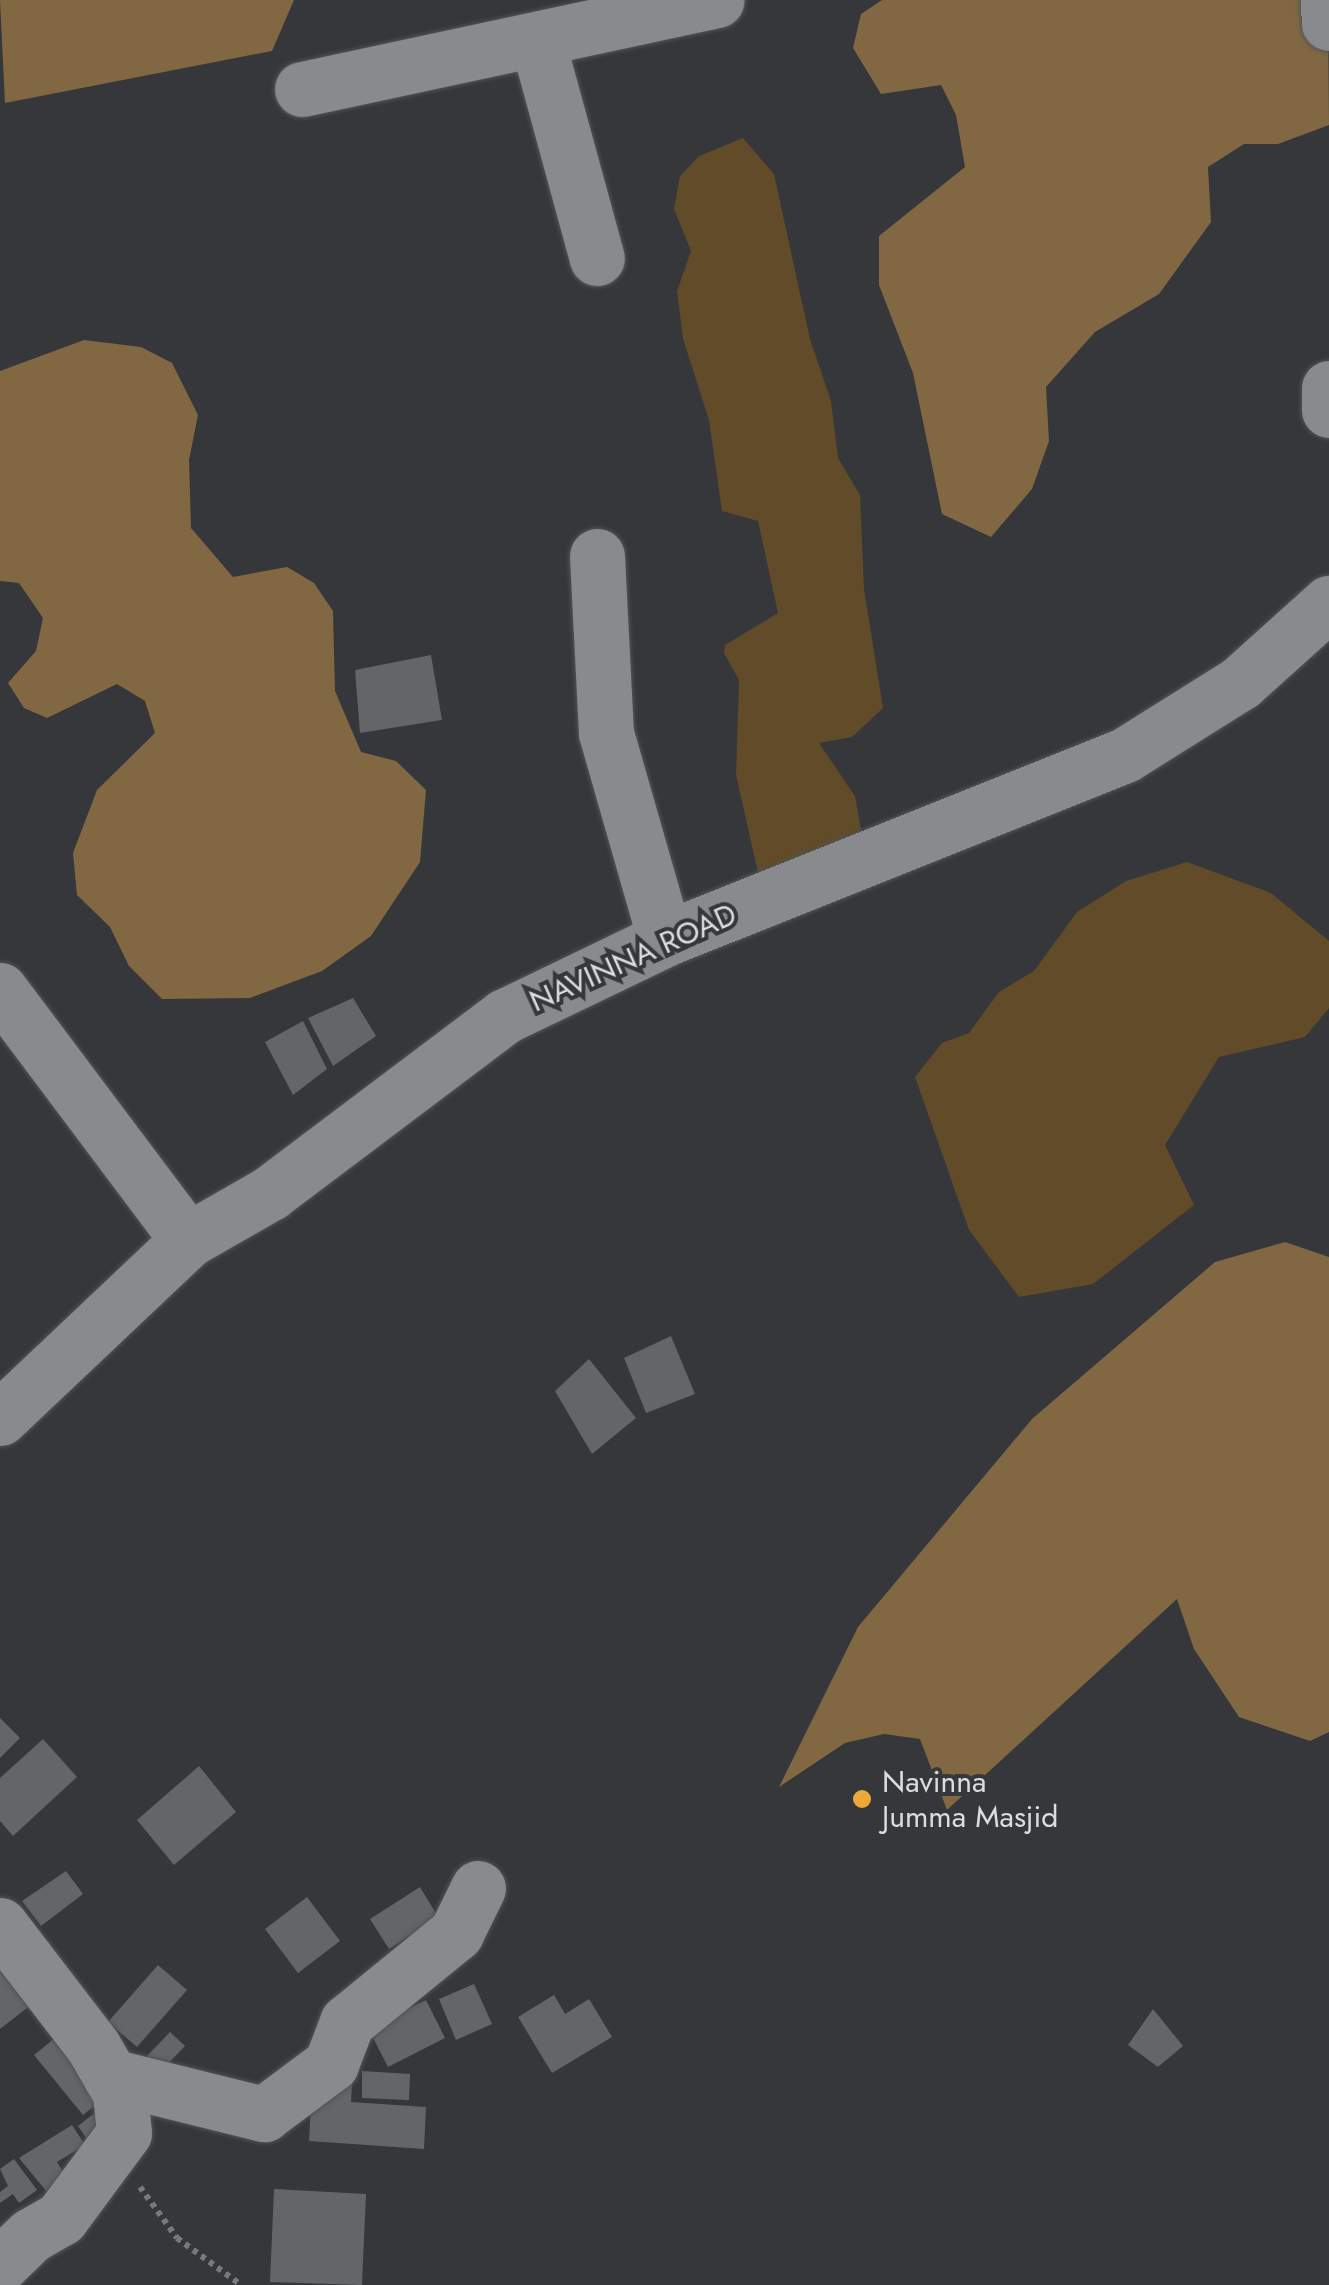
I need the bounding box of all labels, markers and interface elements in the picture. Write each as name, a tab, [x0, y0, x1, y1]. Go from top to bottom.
street label: NAVINNA ROAD	[524, 896, 742, 1020]
place label: Navinna Jumma Masjid	[882, 1764, 1058, 1834]
marker: Navinna Jumma Masjid	[851, 1788, 873, 1810]

